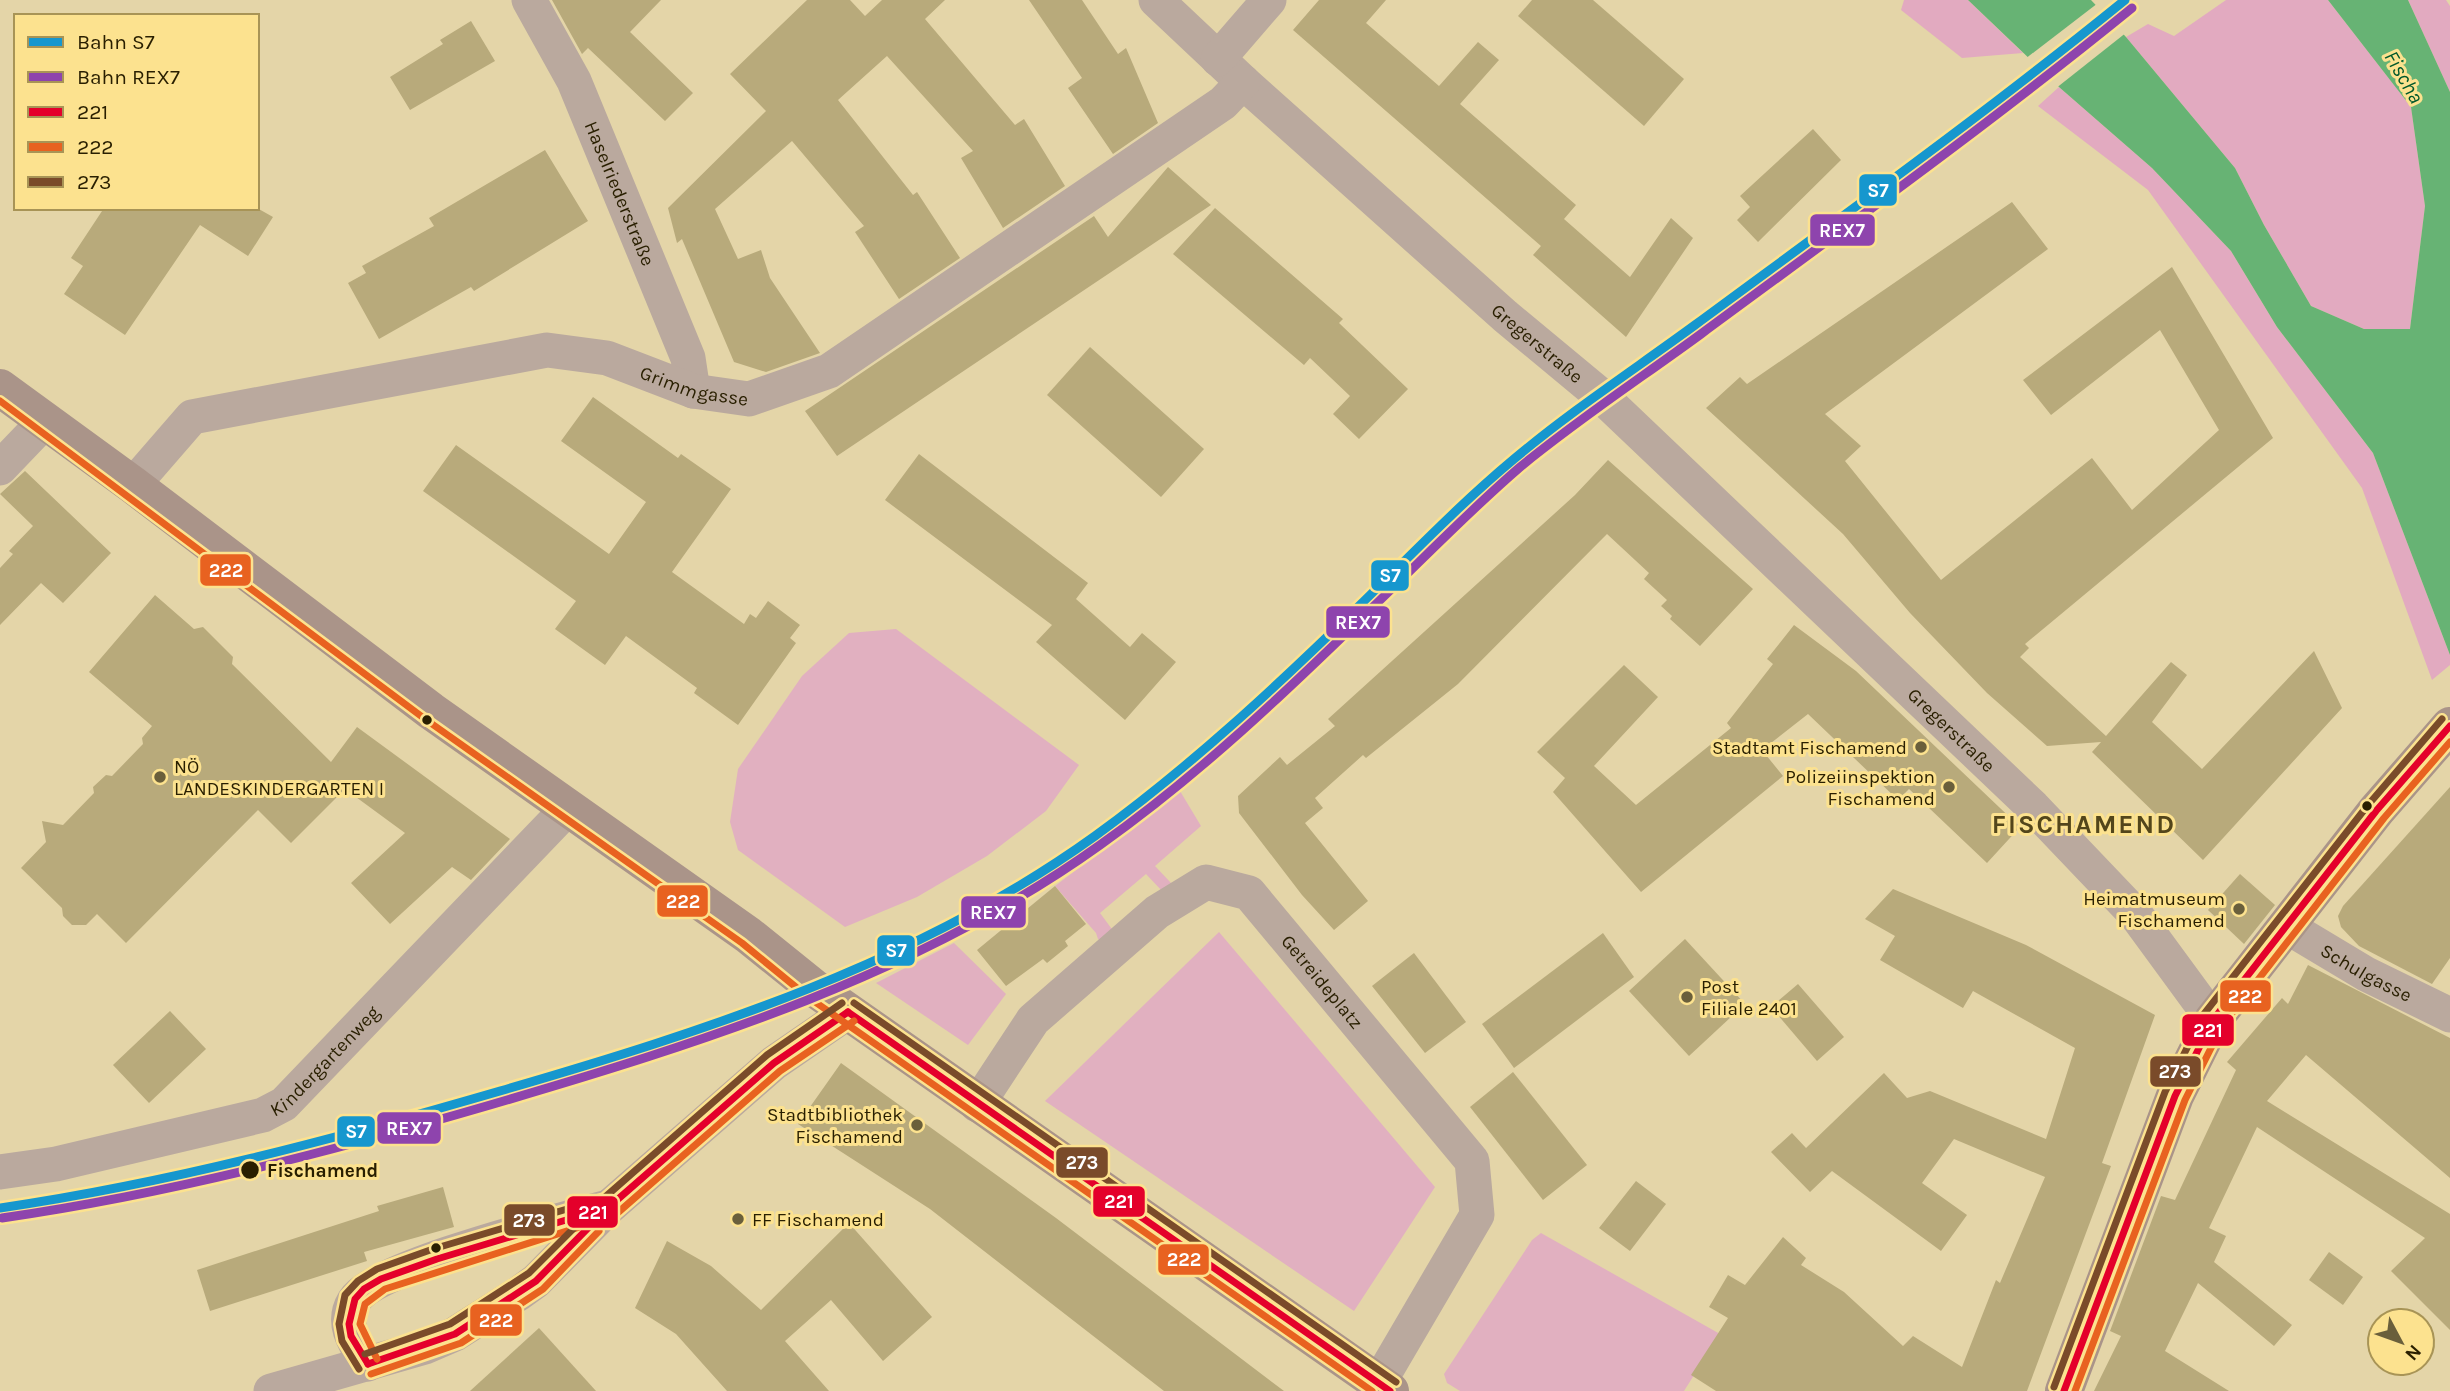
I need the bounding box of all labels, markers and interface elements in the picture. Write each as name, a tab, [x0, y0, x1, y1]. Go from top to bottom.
legend	[14, 14, 259, 210]
text: Bahn S7	[77, 30, 155, 54]
water label: Fischa	[2379, 46, 2429, 108]
text: Bahn REX7	[77, 65, 180, 89]
text: 221	[77, 100, 108, 124]
street label: Haselriederstraße	[580, 118, 659, 269]
text: 222	[77, 135, 114, 159]
text: 273	[77, 170, 111, 194]
line badge: S7	[1858, 173, 1898, 207]
text: S7	[1867, 180, 1889, 202]
line badge: REX7	[1809, 213, 1876, 247]
text: REX7	[1819, 220, 1865, 242]
street label: Gregerstraße	[1487, 299, 1587, 388]
street label: Grimmgasse	[637, 362, 750, 411]
line badge: 222	[199, 553, 252, 587]
line badge: S7	[1370, 559, 1410, 592]
text: 222	[209, 560, 243, 582]
text: S7	[1379, 565, 1401, 587]
line badge: REX7	[1325, 605, 1391, 639]
text: REX7	[1335, 612, 1381, 634]
street label: Gregerstraße	[1903, 684, 1999, 777]
unlabelled marker	[420, 713, 434, 727]
place label: Stadtamt Fischamend	[1712, 737, 1907, 759]
marker: Stadtamt Fischamend	[1913, 739, 1929, 755]
place label: NÖ LANDESKINDERGARTEN I	[174, 756, 384, 800]
place label: Polizeiinspektion Fischamend	[1785, 766, 1935, 810]
marker: NÖ LANDESKINDERGARTEN I	[152, 769, 168, 785]
marker: Polizeiinspektion Fischamend	[1941, 779, 1957, 795]
unlabelled marker	[2360, 799, 2374, 813]
district label: FISCHAMEND	[1992, 809, 2176, 840]
line badge: 222	[656, 884, 709, 918]
place label: Heimatmuseum Fischamend	[2083, 888, 2225, 932]
text: 222	[666, 891, 700, 913]
line badge: REX7	[960, 895, 1027, 929]
marker: Heimatmuseum Fischamend	[2231, 901, 2247, 917]
text: REX7	[970, 902, 1016, 924]
street label: Getreideplatz	[1276, 931, 1367, 1033]
line badge: S7	[876, 934, 916, 967]
street label: Schulgasse	[2316, 939, 2415, 1007]
text: S7	[885, 940, 907, 962]
place label: Post Filiale 2401	[1701, 976, 1797, 1020]
line badge: 222	[2219, 979, 2272, 1013]
text: 222	[2228, 986, 2262, 1008]
marker: Post Filiale 2401	[1679, 989, 1695, 1005]
street label: Kindergartenweg	[267, 1001, 385, 1121]
line badge: 221	[2181, 1013, 2235, 1047]
text: 221	[2193, 1020, 2223, 1042]
line badge: 273	[2149, 1055, 2202, 1088]
text: 273	[2159, 1061, 2191, 1083]
place label: Stadtbibliothek Fischamend	[767, 1104, 903, 1148]
line badge: REX7	[376, 1111, 442, 1145]
line badge: S7	[336, 1115, 376, 1148]
marker: Stadtbibliothek Fischamend	[909, 1117, 925, 1133]
text: REX7	[386, 1118, 432, 1140]
text: S7	[345, 1121, 367, 1143]
line badge: 273	[1055, 1146, 1109, 1179]
text: 273	[1066, 1152, 1098, 1174]
marker: Fischamend	[239, 1159, 261, 1181]
place label: Fischamend	[267, 1160, 378, 1182]
line badge: 221	[1092, 1185, 1146, 1218]
text: 221	[1104, 1191, 1134, 1213]
line badge: 221	[566, 1195, 619, 1229]
text: 221	[578, 1202, 608, 1224]
line badge: 273	[503, 1203, 556, 1237]
place label: FF Fischamend	[752, 1209, 884, 1231]
text: 273	[513, 1210, 545, 1232]
marker: FF Fischamend	[730, 1211, 746, 1227]
unlabelled marker	[429, 1241, 443, 1255]
line badge: 222	[1157, 1243, 1210, 1276]
text: 222	[1167, 1249, 1201, 1271]
line badge: 222	[469, 1303, 523, 1337]
north arrow	[2366, 1307, 2436, 1377]
text: 222	[479, 1310, 513, 1332]
text: N	[2400, 1340, 2426, 1365]

